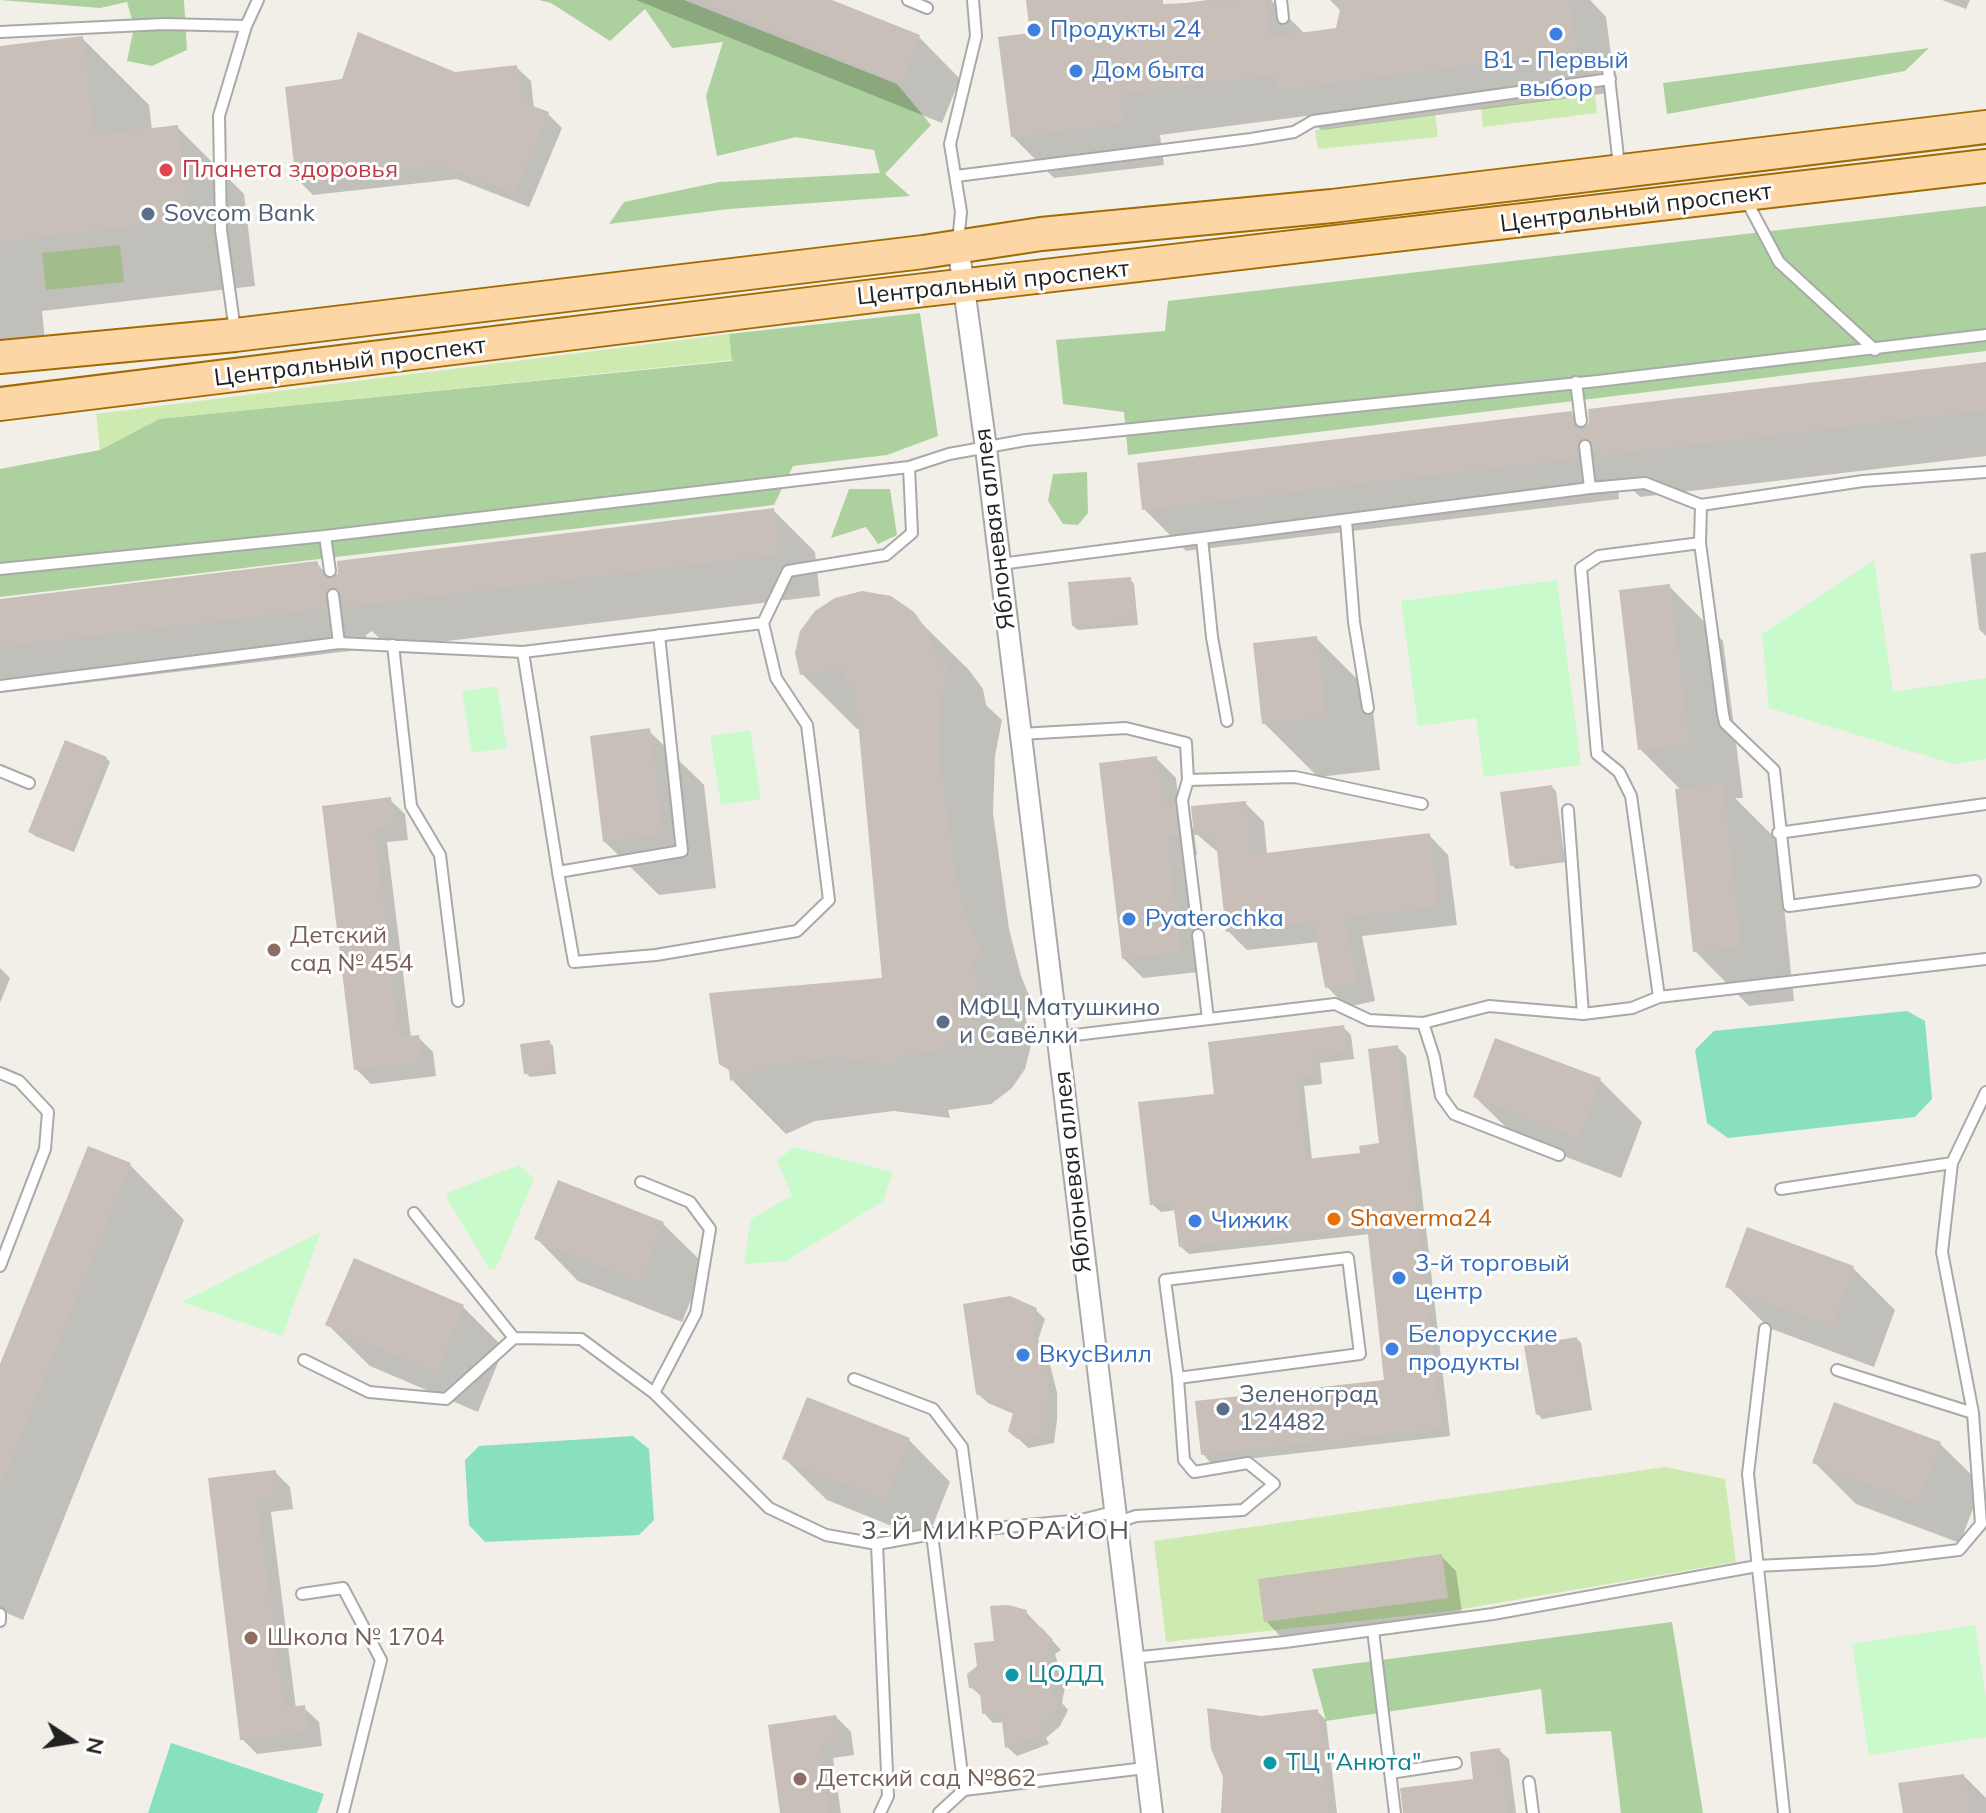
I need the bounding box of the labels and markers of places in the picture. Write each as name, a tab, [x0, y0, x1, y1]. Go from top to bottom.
place label: Продукты 24	[1050, 16, 1201, 44]
marker: Продукты 24	[1025, 21, 1043, 39]
marker: В1 - Первый выбор	[1547, 25, 1565, 43]
place label: В1 - Первый выбор	[1483, 47, 1629, 103]
place label: Дом быта	[1092, 57, 1205, 85]
marker: Дом быта	[1067, 62, 1085, 80]
place label: Планета здоровья	[182, 156, 398, 184]
marker: Планета здоровья	[157, 161, 175, 179]
place label: Sovcom Bank	[164, 200, 315, 228]
marker: Sovcom Bank	[139, 205, 157, 223]
place label: Pyaterochka	[1145, 905, 1284, 933]
marker: Pyaterochka	[1120, 910, 1138, 928]
place label: Детский сад № 454	[290, 922, 413, 978]
marker: Детский сад № 454	[265, 941, 283, 959]
place label: МФЦ Матушкино и Савёлки	[959, 994, 1160, 1050]
marker: МФЦ Матушкино и Савёлки	[934, 1013, 952, 1031]
place label: Shaverma24	[1350, 1205, 1492, 1233]
place label: Чижик	[1211, 1207, 1288, 1235]
marker: Shaverma24	[1325, 1210, 1343, 1228]
marker: Чижик	[1186, 1212, 1204, 1230]
place label: 3-й торговый центр	[1415, 1250, 1570, 1306]
marker: 3-й торговый центр	[1390, 1269, 1408, 1287]
place label: Белорусские продукты	[1408, 1321, 1558, 1377]
marker: Белорусские продукты	[1383, 1340, 1401, 1358]
place label: ВкусВилл	[1039, 1341, 1152, 1369]
marker: ВкусВилл	[1014, 1346, 1032, 1364]
place label: Зеленоград 124482	[1239, 1381, 1378, 1437]
marker: Зеленоград 124482	[1214, 1400, 1232, 1418]
place label: Школа № 1704	[267, 1624, 445, 1652]
marker: Школа № 1704	[242, 1629, 260, 1647]
place label: ЦОДД	[1028, 1661, 1104, 1689]
marker: ЦОДД	[1003, 1666, 1021, 1684]
place label: ТЦ "Анюта"	[1286, 1749, 1421, 1777]
marker: ТЦ "Анюта"	[1261, 1754, 1279, 1772]
place label: Детский сад №862	[816, 1765, 1036, 1793]
marker: Детский сад №862	[791, 1770, 809, 1788]

